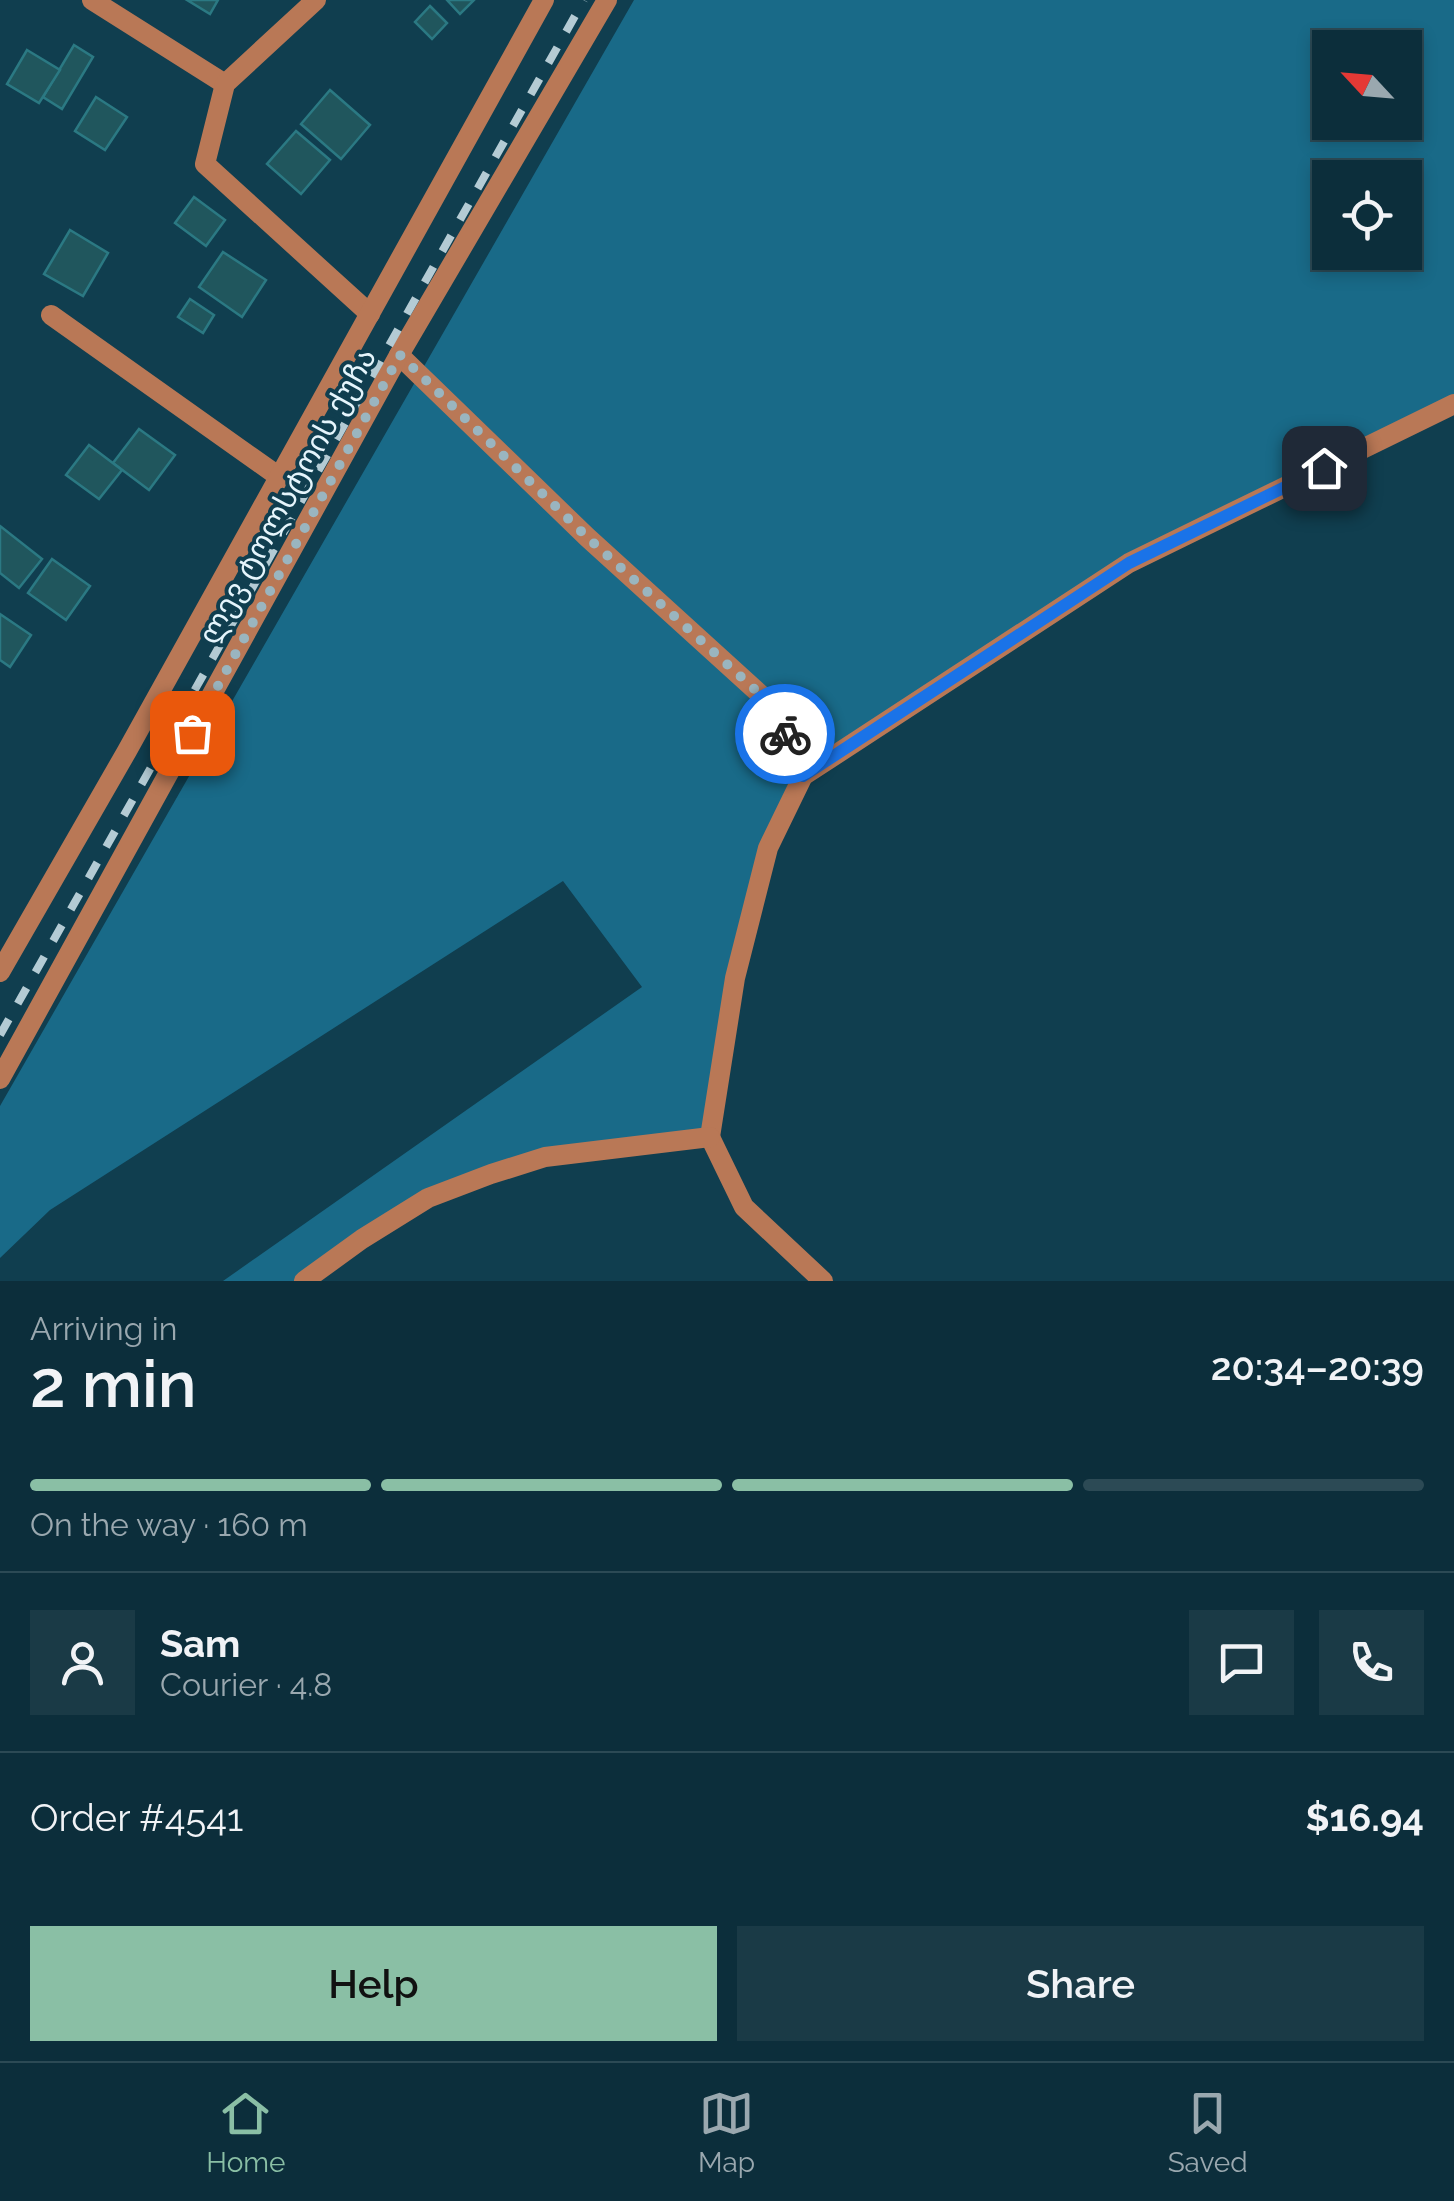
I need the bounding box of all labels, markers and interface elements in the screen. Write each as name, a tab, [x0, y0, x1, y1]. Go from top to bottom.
north arrow	[1312, 30, 1422, 140]
map controls	[1312, 30, 1422, 270]
button: locate	[1312, 160, 1422, 270]
street label: ლევ ტოლსტოის ქუჩა	[191, 342, 384, 651]
pin	[1282, 426, 1367, 511]
icon: home	[1297, 441, 1352, 496]
courier	[735, 684, 835, 784]
pin	[150, 691, 235, 776]
icon: bag	[165, 706, 220, 761]
icon: bike	[758, 707, 813, 762]
text: Arriving in	[30, 1310, 177, 1347]
text: 20:34–20:39	[1211, 1344, 1424, 1389]
text: 2 min	[30, 1346, 197, 1422]
text: On the way · 160 m	[30, 1506, 308, 1543]
button: person	[30, 1610, 135, 1715]
button: chat	[1189, 1610, 1294, 1715]
button: phone	[1319, 1610, 1424, 1715]
text: Sam	[160, 1621, 240, 1666]
text: Courier · 4.8	[160, 1666, 332, 1703]
text: Order #4541	[30, 1795, 243, 1840]
text: $16.94	[1305, 1795, 1424, 1840]
button: Help	[30, 1926, 717, 2041]
button: Share	[737, 1926, 1424, 2041]
tab: Home	[206, 2086, 286, 2179]
tab: Map	[698, 2086, 755, 2179]
tab: Saved	[1168, 2086, 1248, 2179]

